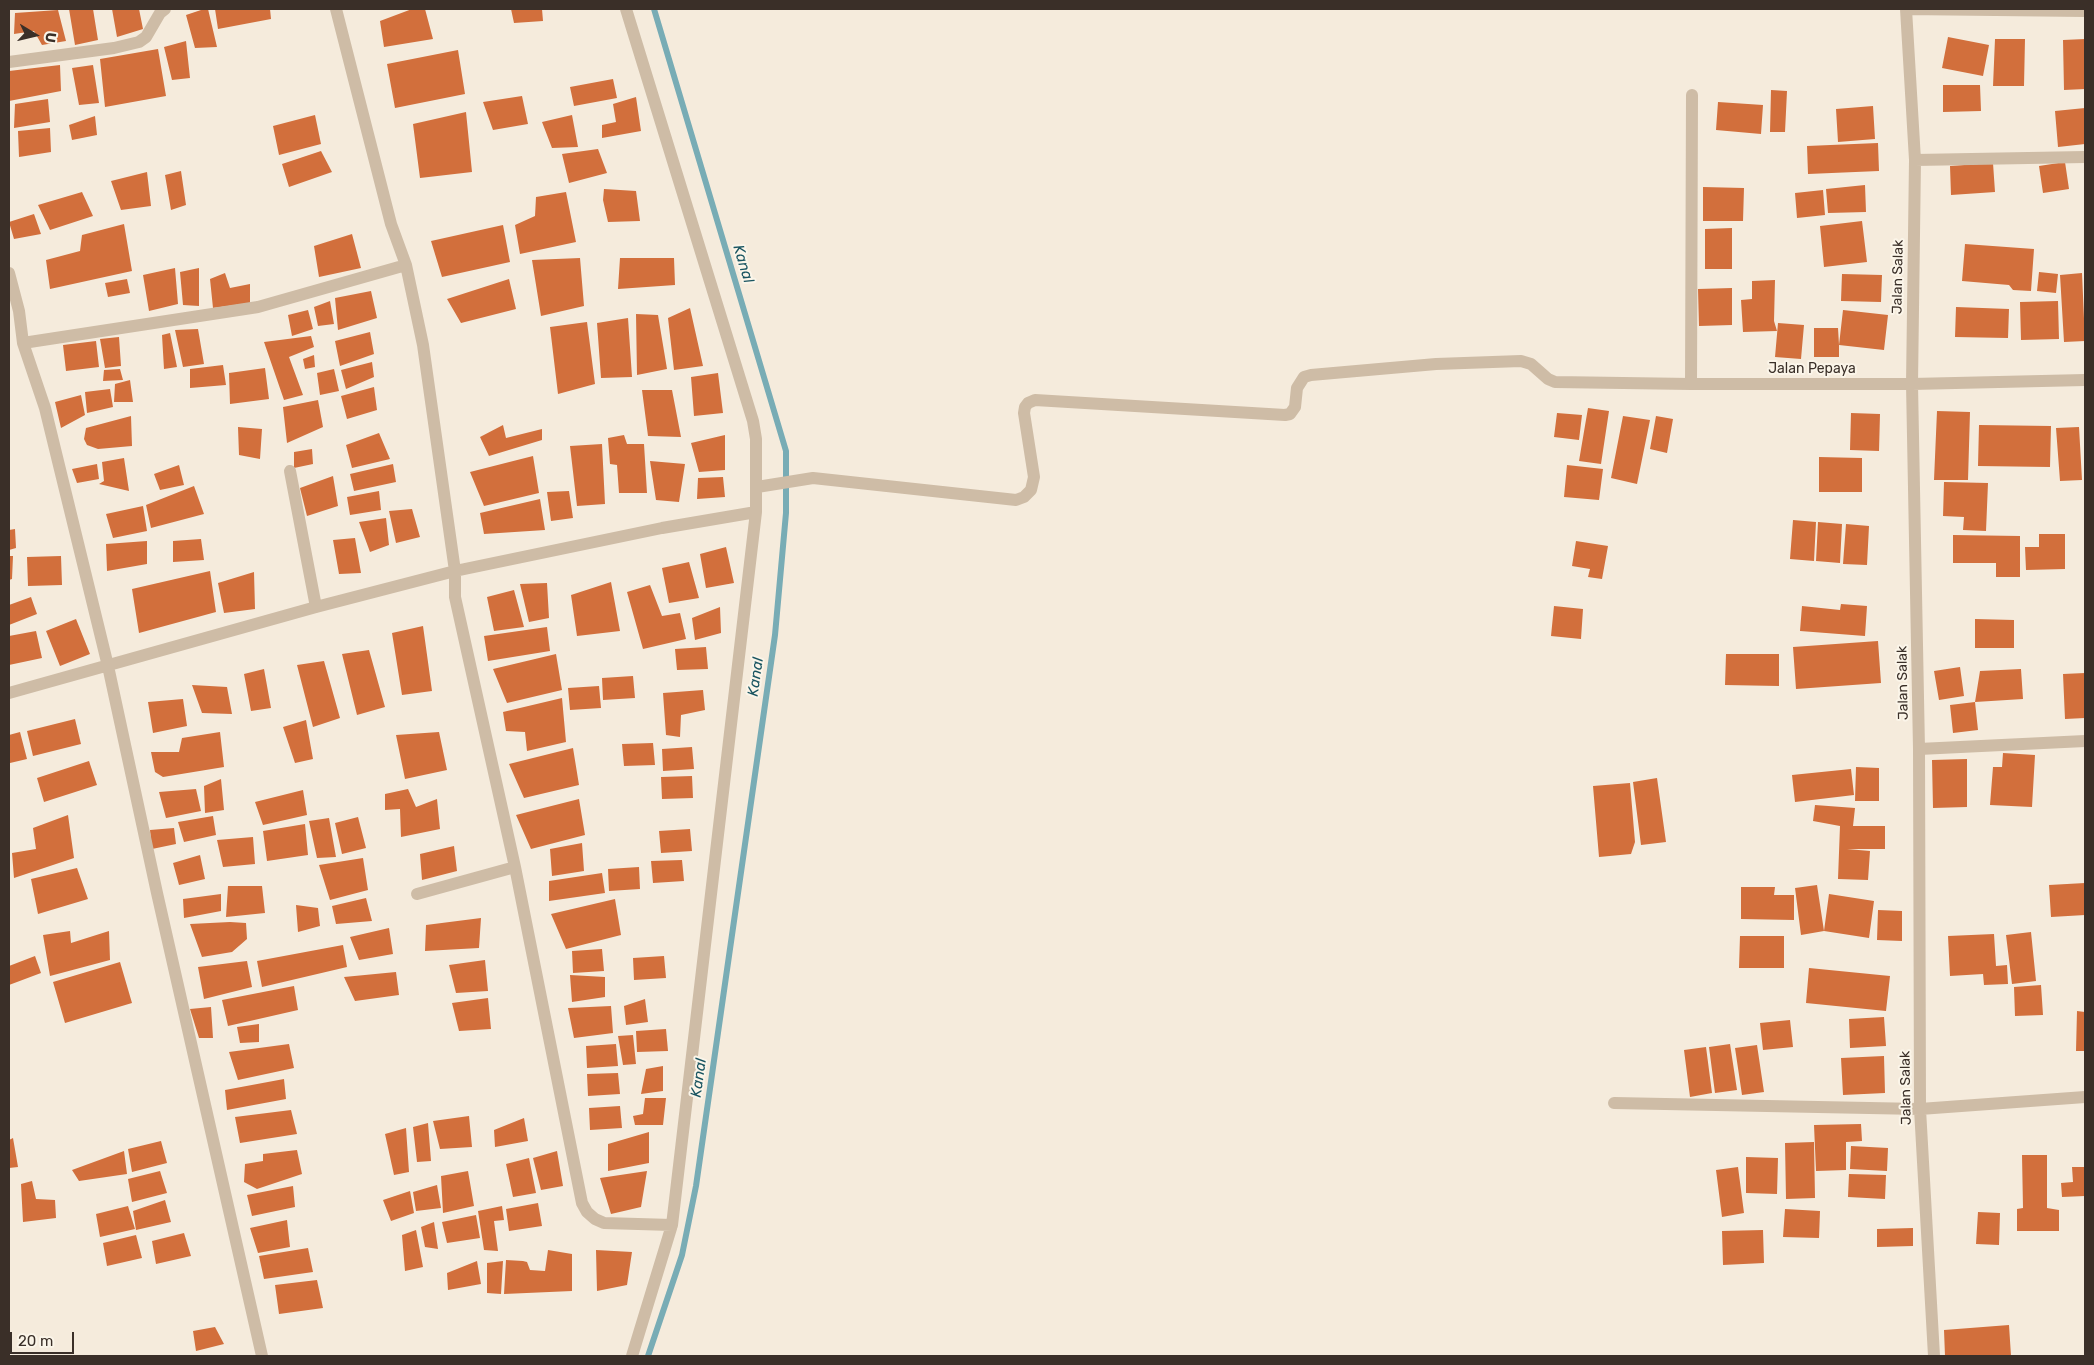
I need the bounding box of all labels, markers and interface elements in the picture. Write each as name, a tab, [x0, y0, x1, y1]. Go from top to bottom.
north arrow	[10, 10, 60, 60]
text: U	[41, 31, 59, 44]
street label: Jalan Salak	[1889, 240, 1907, 314]
water label: Kanal	[729, 243, 757, 285]
street label: Jalan Pepaya	[1768, 361, 1856, 377]
street label: Jalan Salak	[1894, 646, 1912, 720]
water label: Kanal	[744, 656, 768, 698]
street label: Jalan Salak	[1897, 1051, 1915, 1125]
water label: Kanal	[687, 1057, 711, 1099]
scale bar	[12, 1322, 76, 1354]
text: 20 m	[18, 1332, 53, 1350]

